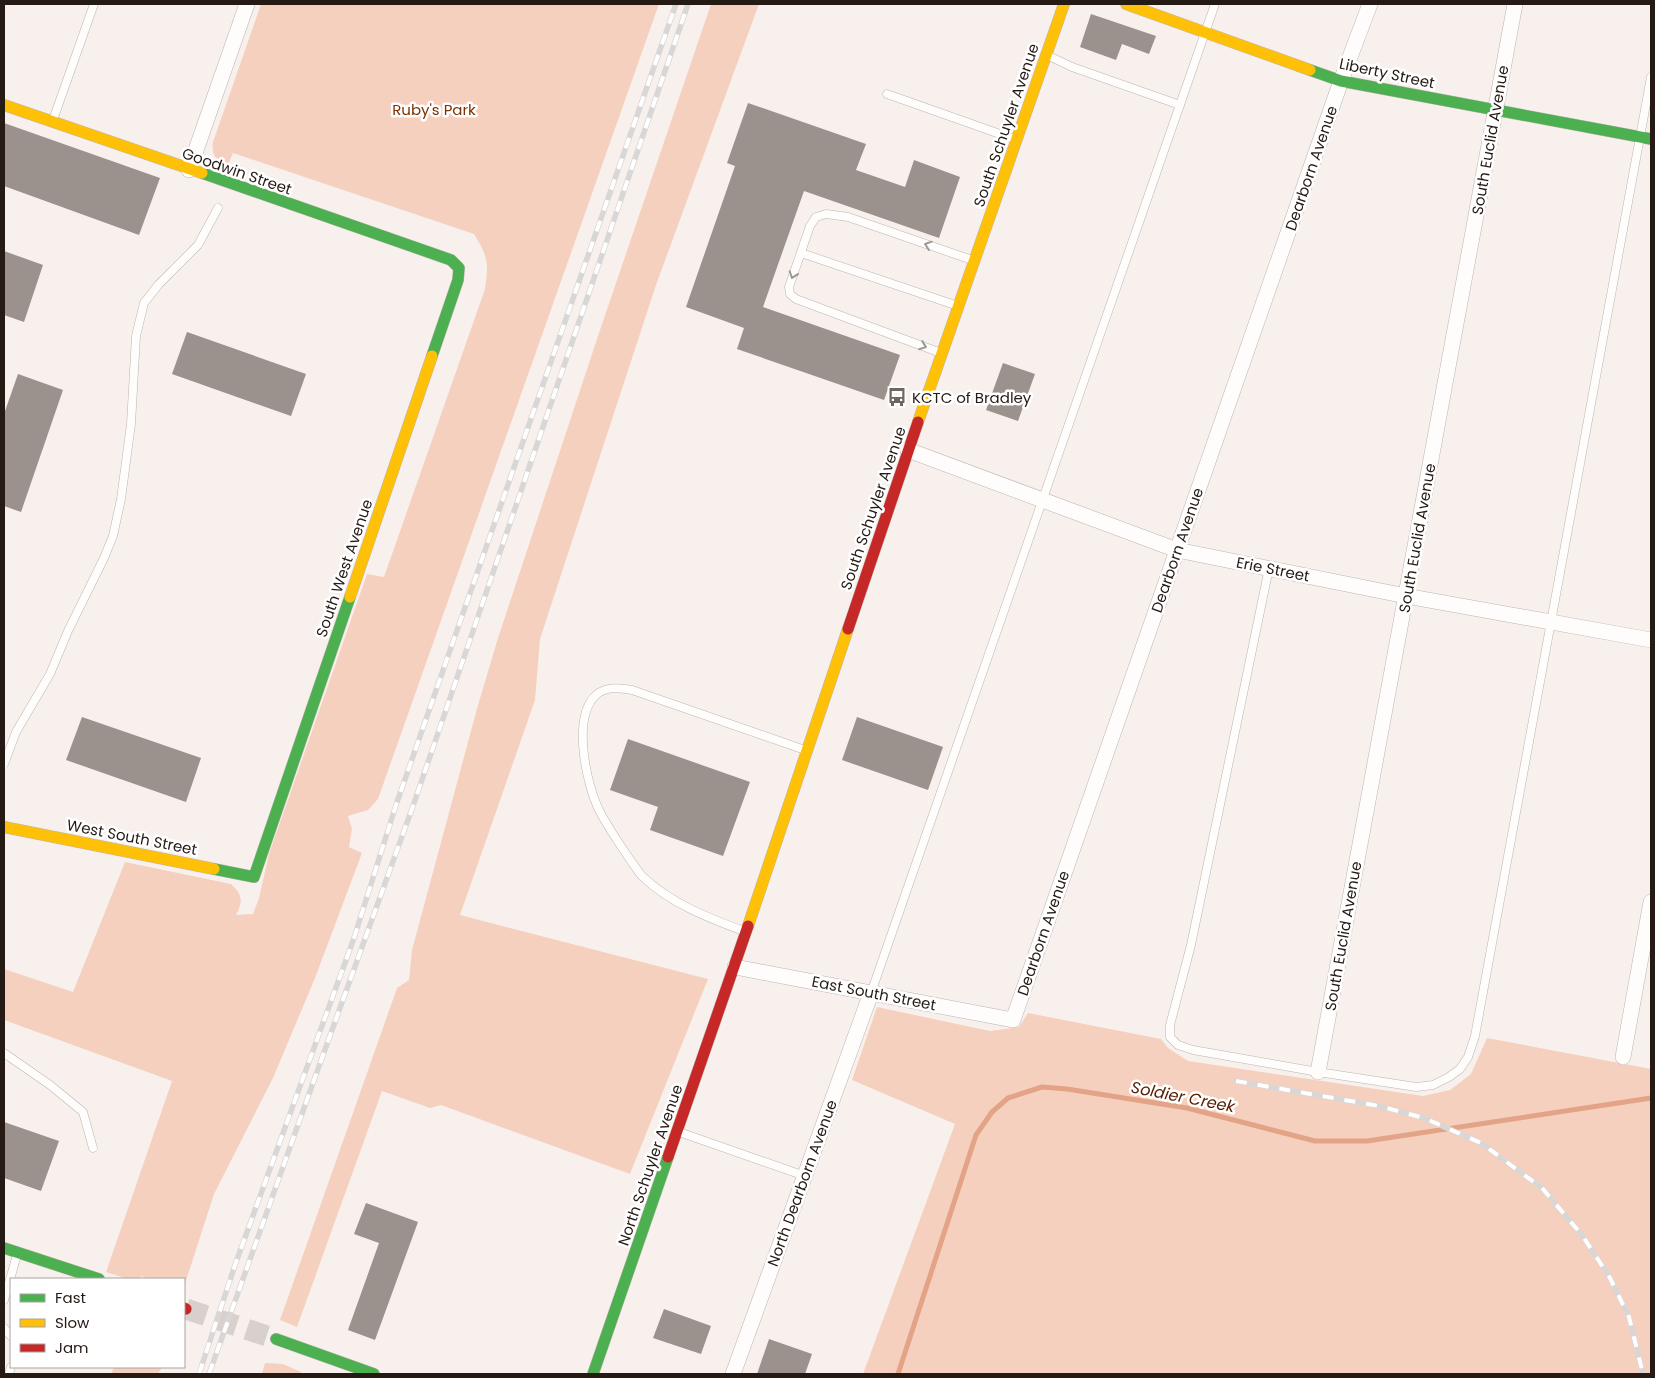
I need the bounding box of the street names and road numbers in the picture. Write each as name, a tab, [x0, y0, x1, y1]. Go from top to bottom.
street label: South Schuyler Avenue	[968, 40, 1044, 210]
street label: Liberty Street	[1337, 53, 1437, 93]
street label: South Euclid Avenue	[1467, 64, 1513, 216]
street label: Dearborn Avenue	[1280, 103, 1342, 233]
street label: Goodwin Street	[179, 142, 295, 200]
street label: South Schuyler Avenue	[835, 423, 911, 593]
street label: South Euclid Avenue	[1394, 462, 1440, 614]
street label: Dearborn Avenue	[1146, 485, 1208, 615]
street label: South West Avenue	[311, 496, 377, 640]
street label: Erie Street	[1235, 552, 1311, 586]
street label: West South Street	[65, 814, 199, 860]
street label: South Euclid Avenue	[1320, 860, 1366, 1012]
street label: Dearborn Avenue	[1012, 868, 1074, 998]
street label: East South Street	[810, 971, 938, 1015]
street label: North Schuyler Avenue	[613, 1082, 687, 1248]
street label: North Dearborn Avenue	[762, 1097, 842, 1269]

